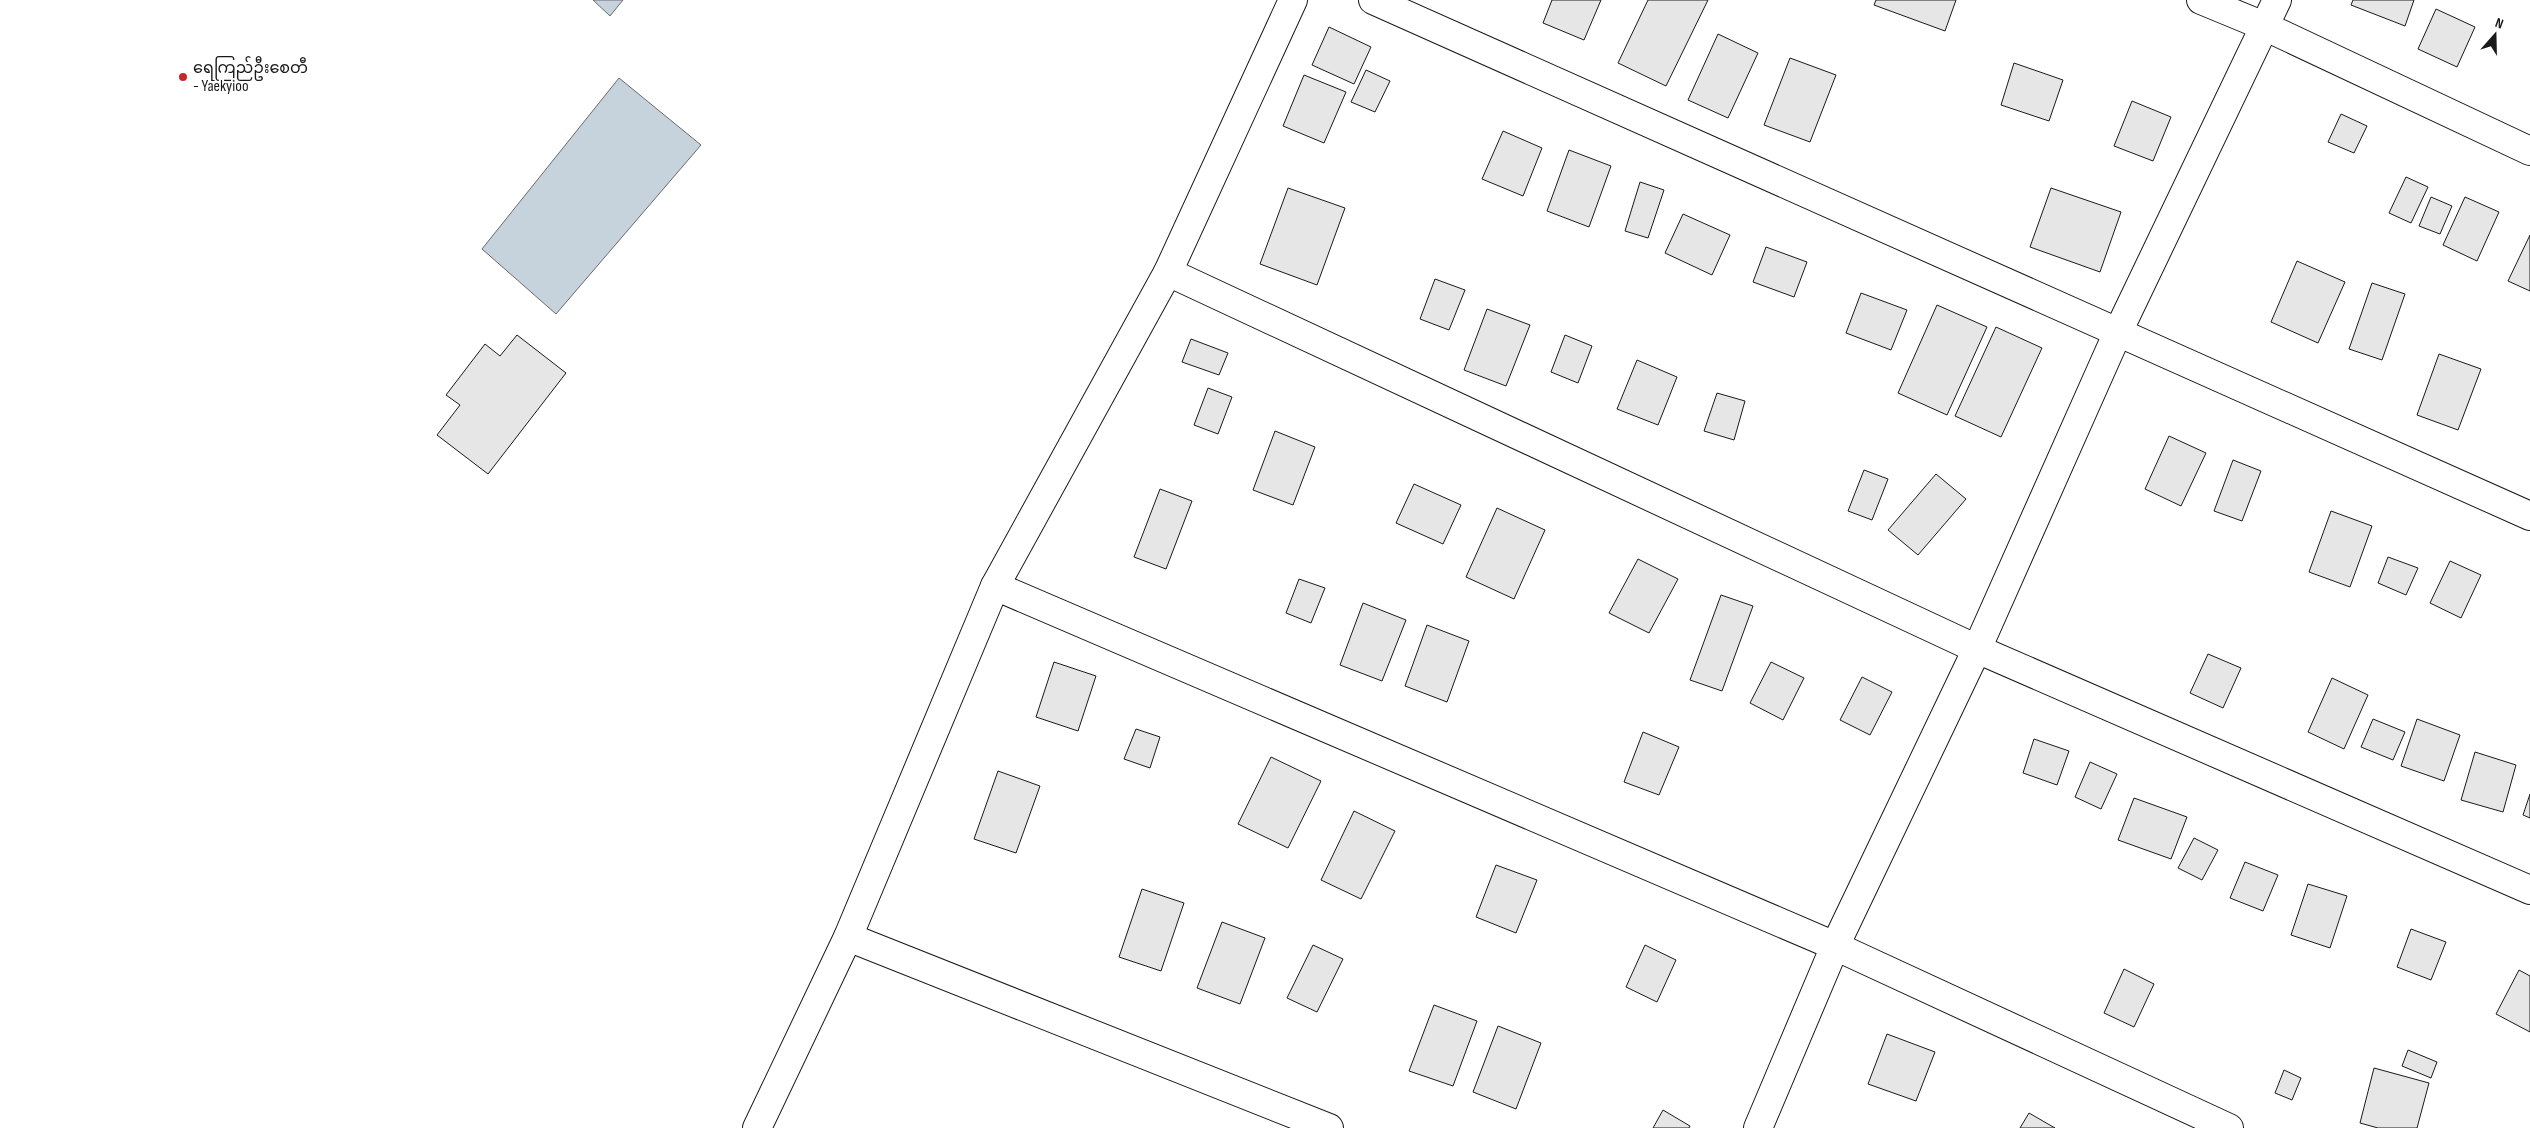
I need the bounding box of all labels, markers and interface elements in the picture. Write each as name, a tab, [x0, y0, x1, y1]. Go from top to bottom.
north arrow	[2470, 10, 2520, 60]
text: N	[2493, 14, 2506, 33]
place label: ရေကြည်ဦးစေတီ - Yaekyioo	[193, 56, 308, 96]
marker: ရေကြည်ဦးစေတီ - Yaekyioo	[177, 71, 189, 83]

